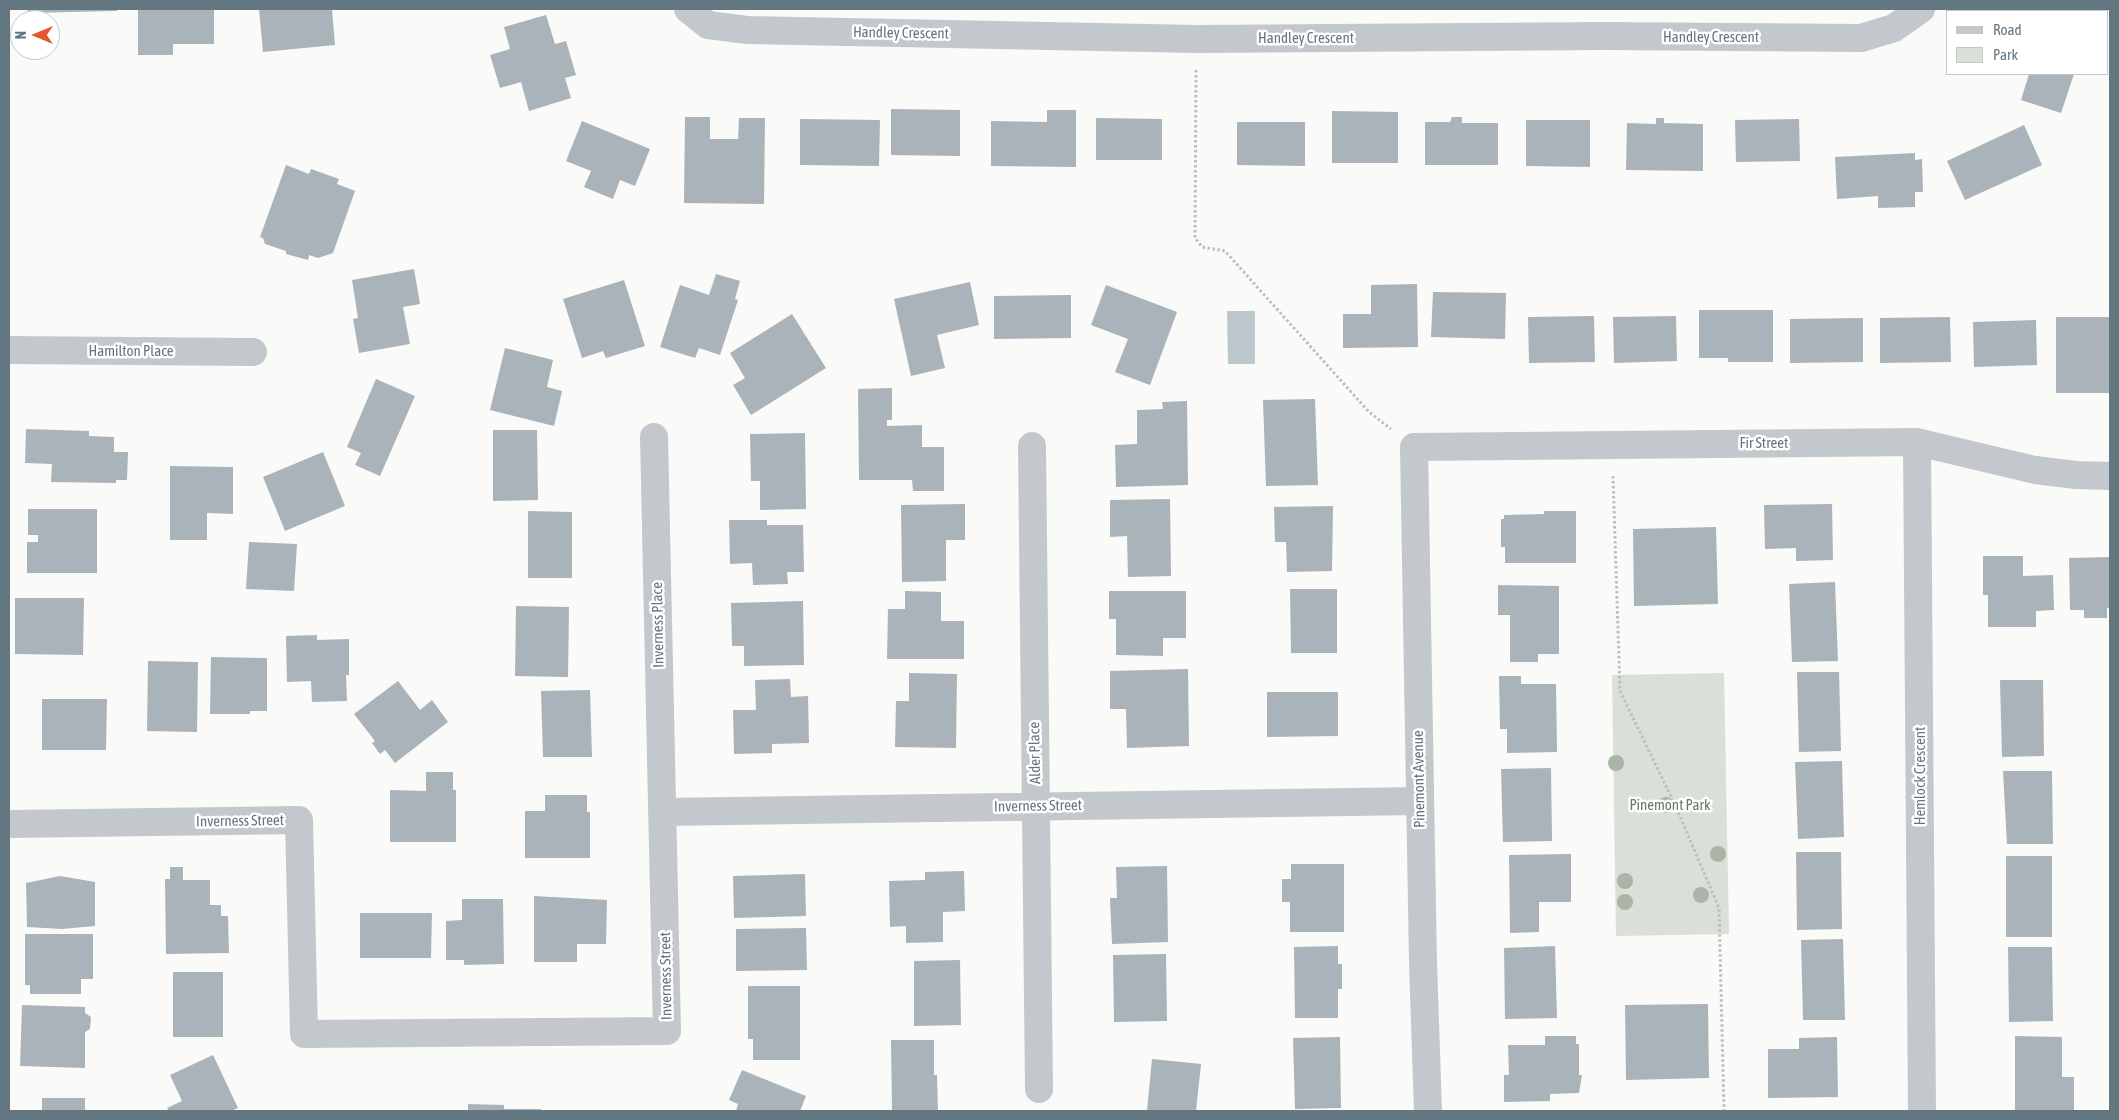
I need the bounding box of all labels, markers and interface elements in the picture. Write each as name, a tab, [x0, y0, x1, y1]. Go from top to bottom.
north arrow	[10, 10, 60, 60]
legend	[1946, 10, 2109, 75]
text: Road	[1993, 21, 2022, 38]
street label: Handley Crescent	[853, 23, 949, 43]
street label: Handley Crescent	[1663, 28, 1759, 46]
street label: Handley Crescent	[1258, 29, 1354, 47]
text: N	[13, 31, 29, 39]
text: Park	[1993, 46, 2018, 63]
street label: Hamilton Place	[88, 342, 174, 360]
street label: Fir Street	[1740, 434, 1788, 452]
street label: Inverness Place	[648, 582, 668, 668]
street label: Alder Place	[1025, 722, 1045, 784]
street label: Hemlock Crescent	[1911, 727, 1929, 825]
street label: Pinemont Avenue	[1409, 730, 1429, 828]
street label: Inverness Street	[994, 796, 1082, 816]
park label: Pinemont Park	[1629, 796, 1711, 814]
street label: Inverness Street	[196, 811, 284, 831]
street label: Inverness Street	[656, 932, 676, 1020]

